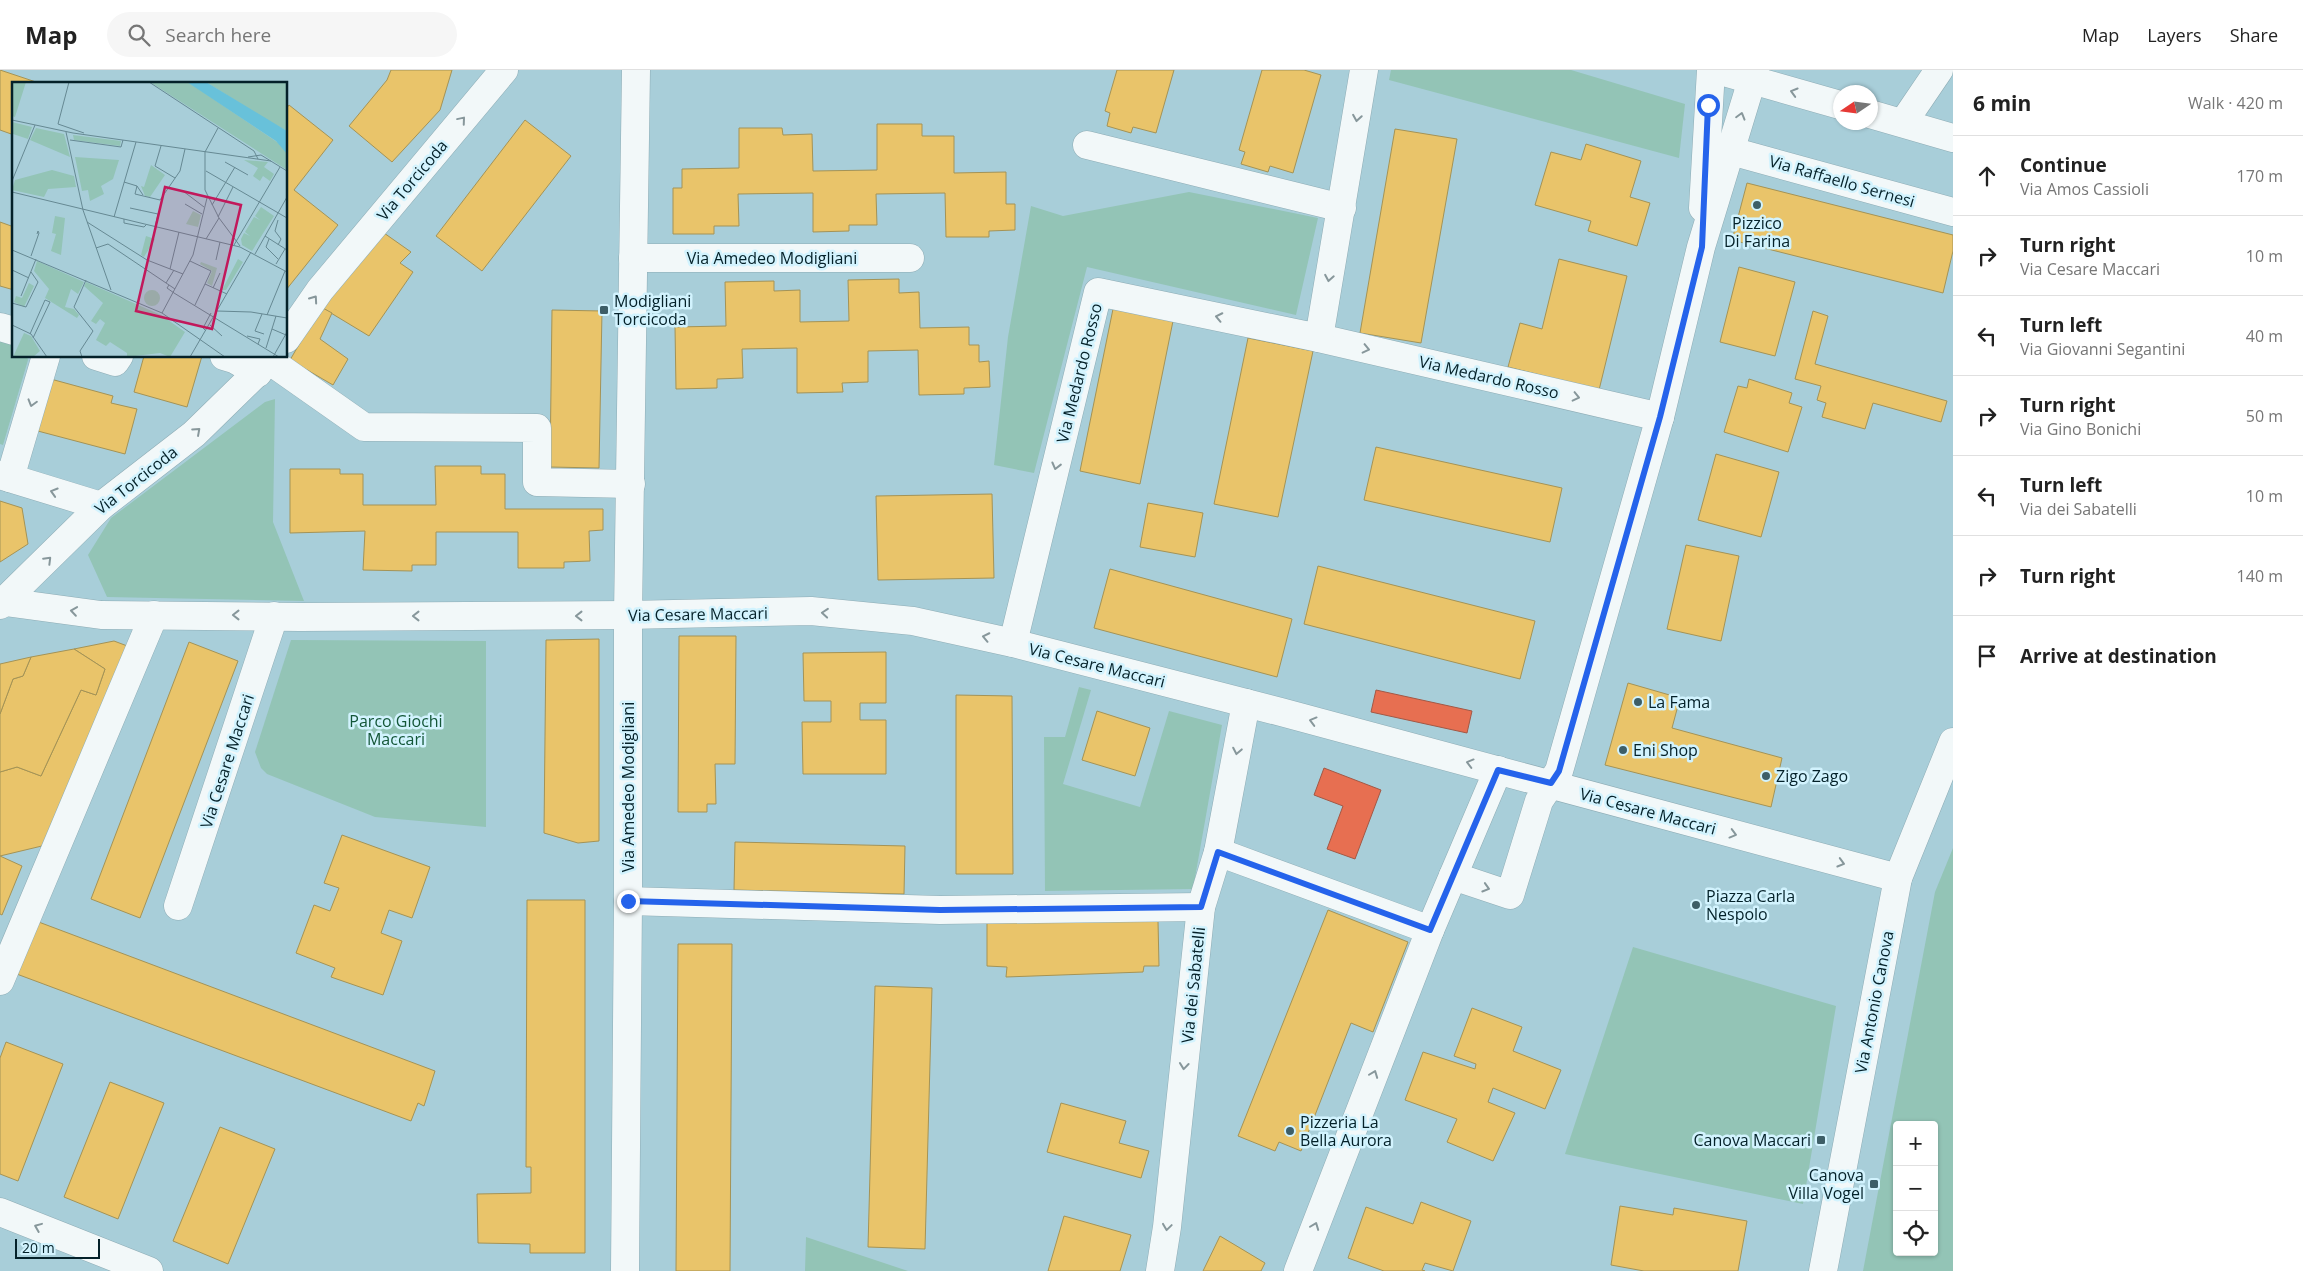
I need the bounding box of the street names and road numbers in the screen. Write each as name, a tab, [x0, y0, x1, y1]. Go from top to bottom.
street label: Via Torcicoda	[372, 135, 452, 225]
street label: Via Raffaello Sernesi	[1767, 150, 1917, 212]
street label: Via Amedeo Modigliani	[687, 247, 857, 269]
street label: Via Medardo Rosso	[1051, 301, 1107, 445]
street label: Via Medardo Rosso	[1417, 350, 1561, 404]
street label: Via Torcicoda	[90, 441, 182, 519]
street label: Via Cesare Maccari	[628, 602, 768, 626]
street label: Via Cesare Maccari	[1026, 637, 1168, 693]
street label: Via Cesare Maccari	[195, 691, 259, 831]
street label: Via Amedeo Modigliani	[617, 702, 639, 872]
street label: Via Cesare Maccari	[1578, 782, 1718, 840]
street label: Via dei Sabatelli	[1176, 926, 1210, 1044]
street label: Via Antonio Canova	[1849, 929, 1899, 1075]

